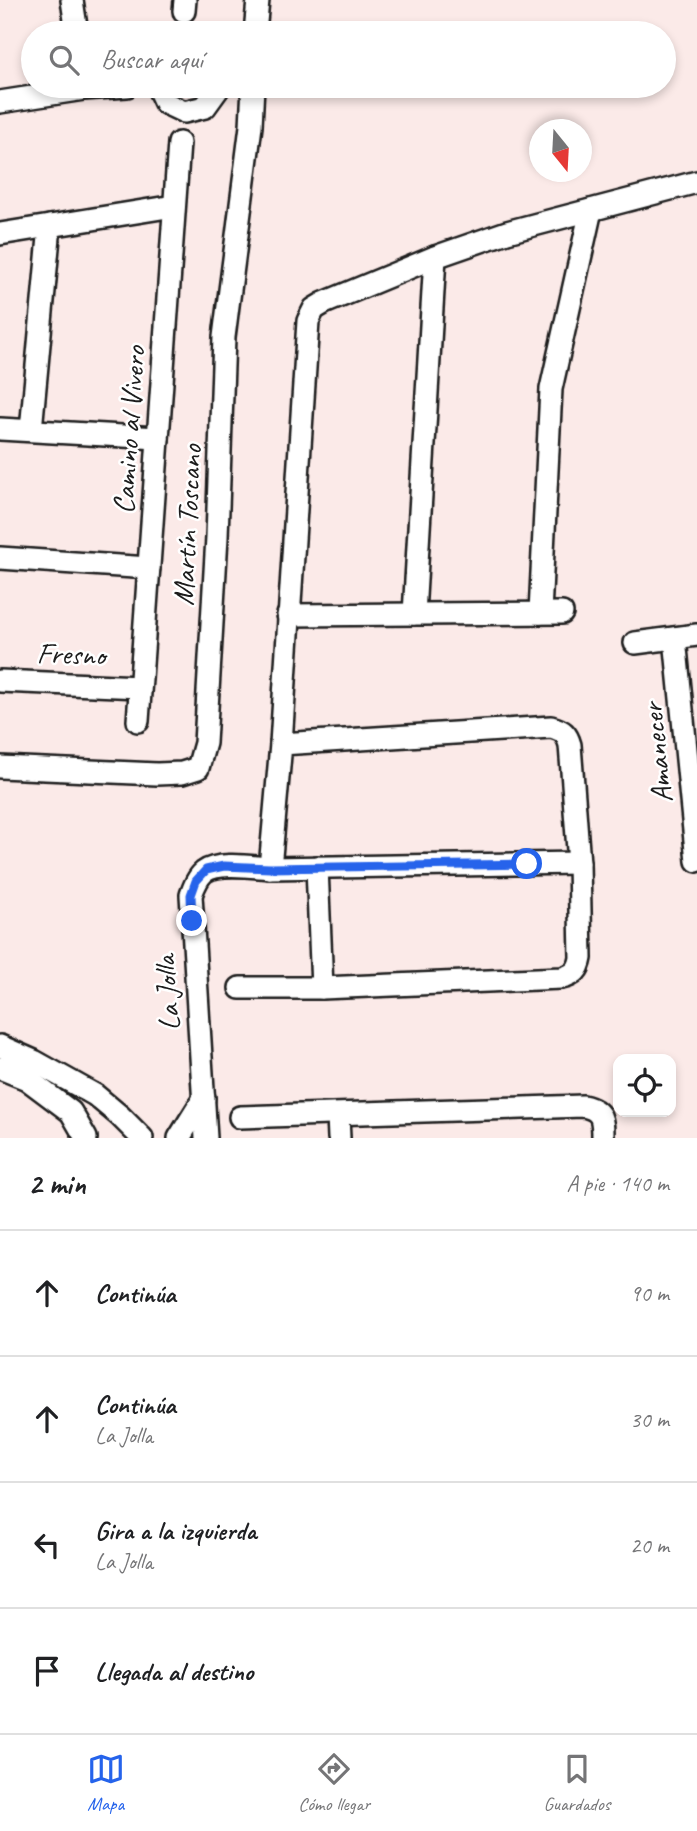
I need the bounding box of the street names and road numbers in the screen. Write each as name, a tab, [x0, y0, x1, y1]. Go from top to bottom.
street label: Camino al Vivero	[104, 344, 154, 515]
street label: Martín Toscano	[164, 442, 210, 606]
street label: Fresno	[36, 634, 109, 674]
street label: Amanecer	[633, 698, 681, 805]
street label: La Jolla	[145, 951, 189, 1032]

